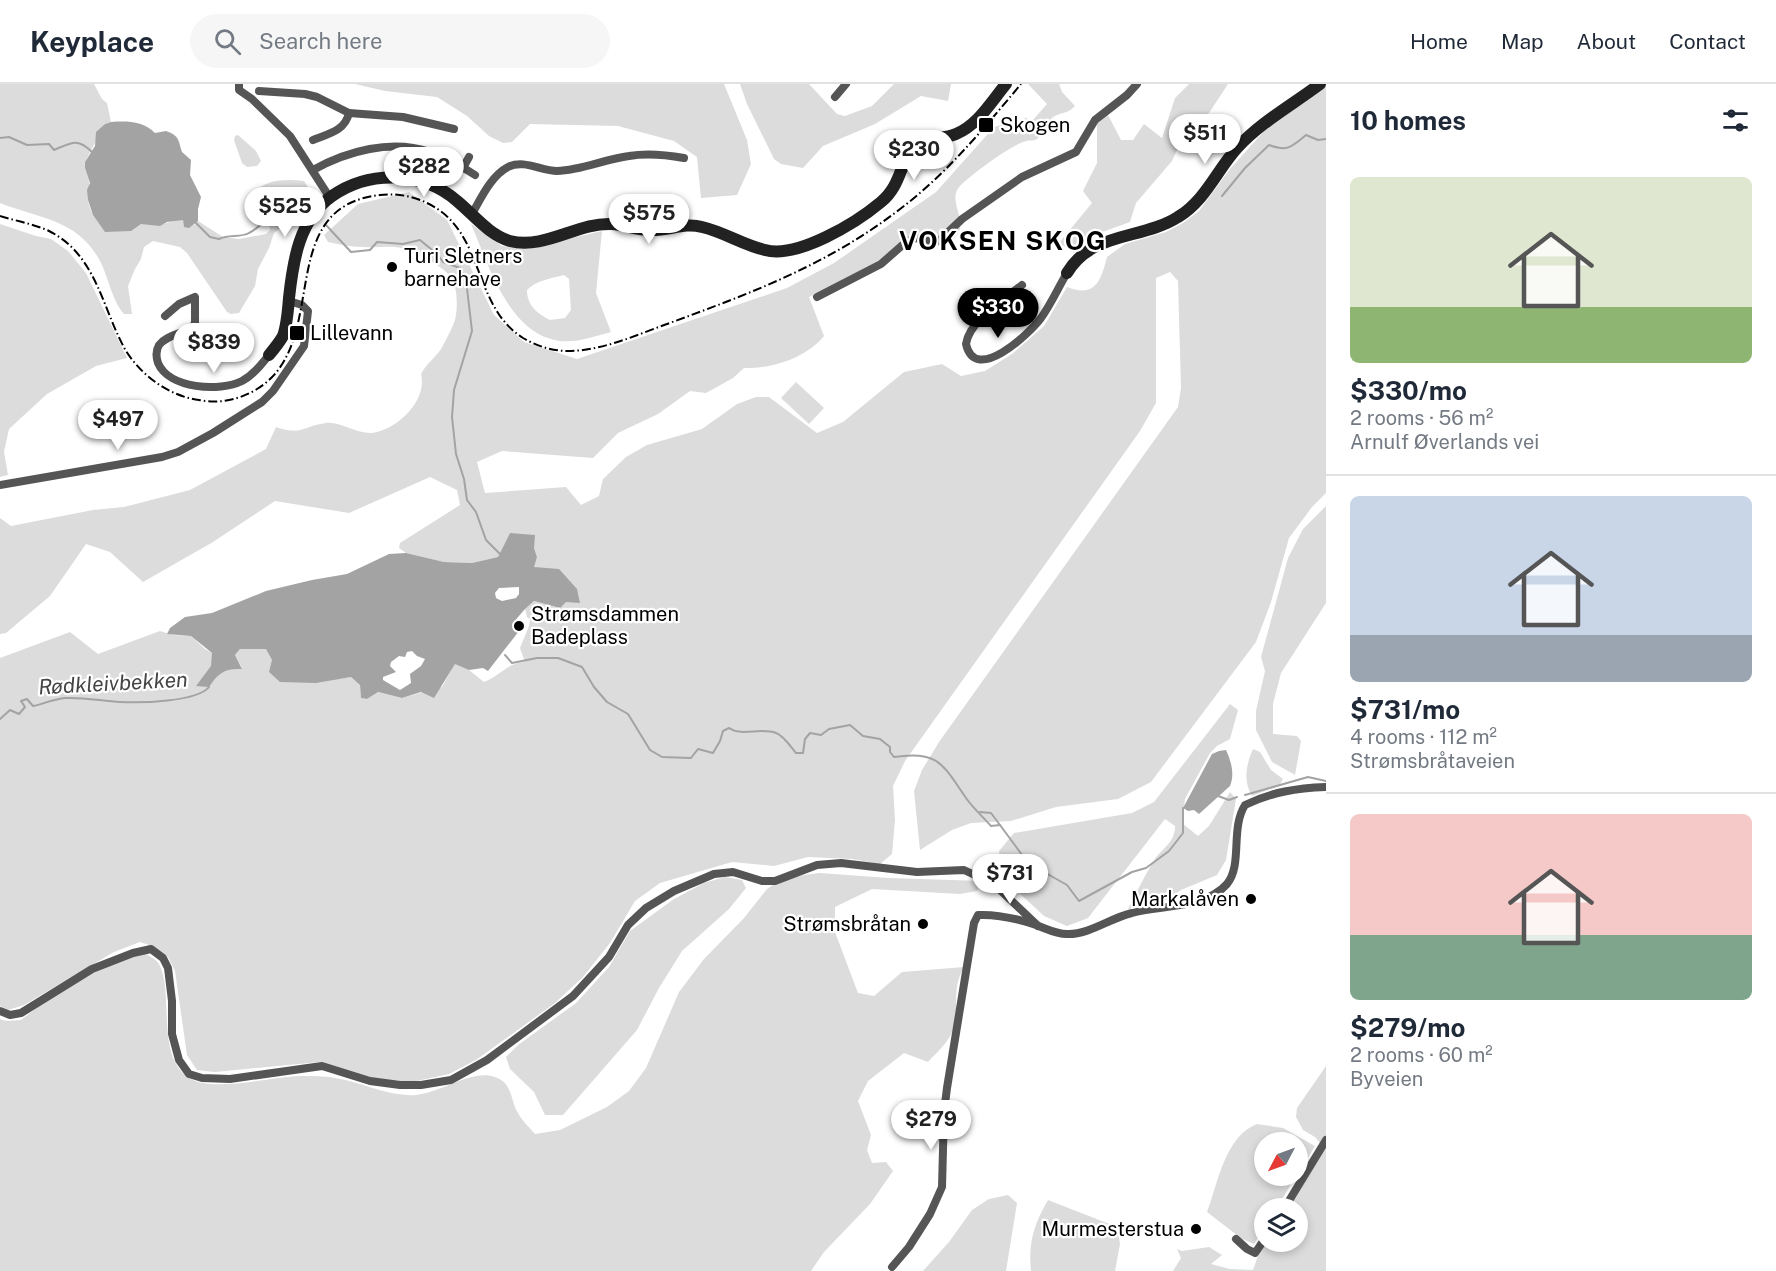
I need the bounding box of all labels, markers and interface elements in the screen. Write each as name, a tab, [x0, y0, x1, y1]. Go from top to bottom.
search box	[190, 14, 610, 68]
text: Keyplace	[30, 25, 154, 58]
icon: search	[211, 25, 244, 58]
text: Search here	[259, 28, 383, 54]
text: Home	[1410, 29, 1468, 54]
text: Map	[1501, 29, 1544, 54]
text: About	[1577, 29, 1636, 54]
text: Contact	[1669, 29, 1746, 54]
icon: filters	[1719, 104, 1752, 137]
text: 10 homes	[1350, 105, 1466, 136]
place label: Skogen	[1000, 113, 1070, 137]
pin: $511	[1169, 114, 1241, 165]
marker: Skogen	[977, 116, 995, 134]
text: $511	[1183, 121, 1227, 145]
pin: $230	[878, 130, 950, 181]
text: $230	[888, 137, 940, 161]
pin: $282	[388, 147, 460, 198]
text: $282	[398, 154, 450, 178]
pin: $525	[249, 187, 321, 238]
text: $525	[258, 194, 312, 218]
pin: $575	[613, 194, 685, 245]
text: $575	[622, 201, 676, 225]
icon: home	[1497, 216, 1605, 324]
district label: VOKSEN SKOG	[899, 225, 1107, 256]
place label: Turi Sletners barnehave	[404, 244, 522, 291]
marker: Turi Sletners barnehave	[385, 260, 399, 274]
pin: $330	[962, 288, 1034, 339]
text: $330	[972, 295, 1024, 319]
place label: Lillevann	[310, 321, 393, 345]
pin: $839	[178, 323, 250, 374]
marker: Lillevann	[288, 324, 306, 342]
text: $839	[187, 330, 241, 354]
text: $330/mo	[1350, 375, 1467, 406]
pin: $497	[82, 400, 154, 451]
text: 2 rooms · 56 m²	[1350, 406, 1493, 430]
text: $497	[92, 407, 144, 431]
text: Arnulf Øverlands vei	[1350, 430, 1539, 454]
icon: home	[1497, 535, 1605, 643]
place label: Strømsdammen Badeplass	[531, 602, 679, 649]
marker: Strømsdammen Badeplass	[512, 619, 526, 633]
water label: Rødkleivbekken	[38, 667, 188, 699]
text: $731/mo	[1350, 694, 1460, 725]
text: 4 rooms · 112 m²	[1350, 725, 1497, 749]
text: Strømsbråtaveien	[1350, 749, 1515, 773]
icon: home	[1497, 853, 1605, 961]
pin: $731	[974, 854, 1046, 905]
text: $731	[986, 861, 1034, 885]
place label: Markalåven	[1131, 887, 1239, 911]
marker: Markalåven	[1244, 892, 1258, 906]
place label: Strømsbråtan	[783, 912, 911, 936]
marker: Strømsbråtan	[916, 917, 930, 931]
text: $279/mo	[1350, 1012, 1466, 1043]
text: 2 rooms · 60 m²	[1350, 1043, 1493, 1067]
text: Byveien	[1350, 1067, 1423, 1091]
pin: $279	[895, 1100, 967, 1151]
text: $279	[905, 1107, 957, 1131]
north arrow	[1254, 1132, 1308, 1186]
map controls	[1254, 1132, 1308, 1252]
button: layers	[1254, 1198, 1308, 1252]
place label: Murmesterstua	[1041, 1217, 1184, 1241]
marker: Murmesterstua	[1189, 1222, 1203, 1236]

